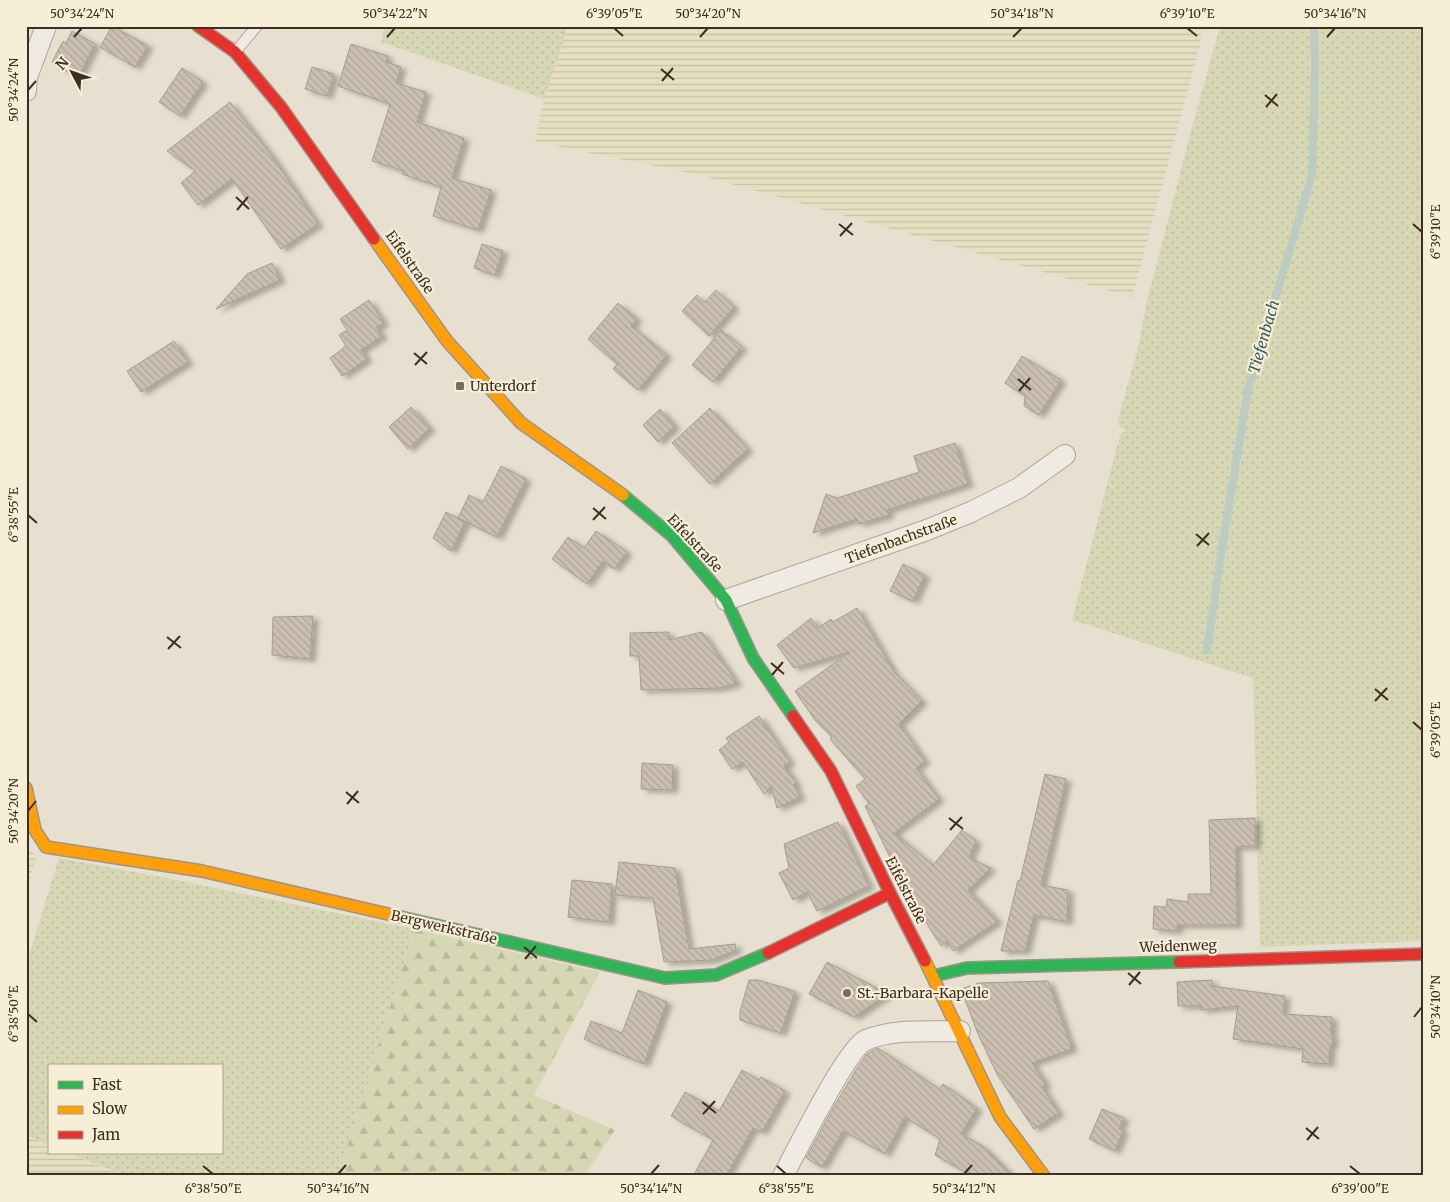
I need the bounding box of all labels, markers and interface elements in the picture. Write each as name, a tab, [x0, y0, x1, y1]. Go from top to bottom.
text: 50°34'24"N	[50, 6, 115, 21]
text: 50°34'22"N	[363, 6, 428, 21]
text: 6°39'05"E	[586, 6, 642, 21]
text: 50°34'20"N	[675, 6, 742, 21]
text: 50°34'18"N	[990, 6, 1054, 21]
text: 6°39'10"E	[1160, 6, 1215, 21]
text: 50°34'16"N	[1304, 6, 1367, 21]
north arrow	[48, 48, 98, 98]
text: N	[52, 53, 73, 74]
text: 50°34'24"N	[6, 57, 21, 122]
text: 6°39'10"E	[1428, 204, 1443, 259]
street label: Eifelstraße	[382, 227, 438, 297]
water label: Tiefenbach	[1244, 298, 1283, 376]
place label: Unterdorf	[470, 377, 536, 395]
marker: Unterdorf	[454, 380, 466, 392]
text: 6°38'55"E	[6, 487, 21, 543]
street label: Eifelstraße	[664, 510, 726, 576]
street label: Tiefenbachstraße	[842, 510, 960, 568]
text: 6°39'05"E	[1428, 702, 1443, 758]
text: 50°34'20"N	[6, 777, 21, 844]
street label: Eifelstraße	[881, 853, 931, 927]
street label: Bergwerkstraße	[389, 906, 499, 948]
street label: Weidenweg	[1138, 936, 1218, 956]
text: 50°34'10"N	[1428, 974, 1443, 1039]
place label: St.-Barbara-Kapelle	[857, 984, 989, 1002]
text: 6°38'50"E	[6, 985, 21, 1042]
marker: St.-Barbara-Kapelle	[841, 987, 853, 999]
legend	[48, 1064, 222, 1154]
text: Fast	[92, 1075, 122, 1094]
text: Slow	[92, 1099, 127, 1118]
text: Jam	[91, 1125, 120, 1144]
text: 6°38'50"E	[185, 1181, 242, 1196]
text: 50°34'16"N	[307, 1181, 370, 1196]
text: 50°34'14"N	[620, 1181, 683, 1196]
text: 6°38'55"E	[758, 1181, 814, 1196]
text: 50°34'12"N	[932, 1181, 996, 1196]
text: 6°39'00"E	[1331, 1181, 1389, 1196]

